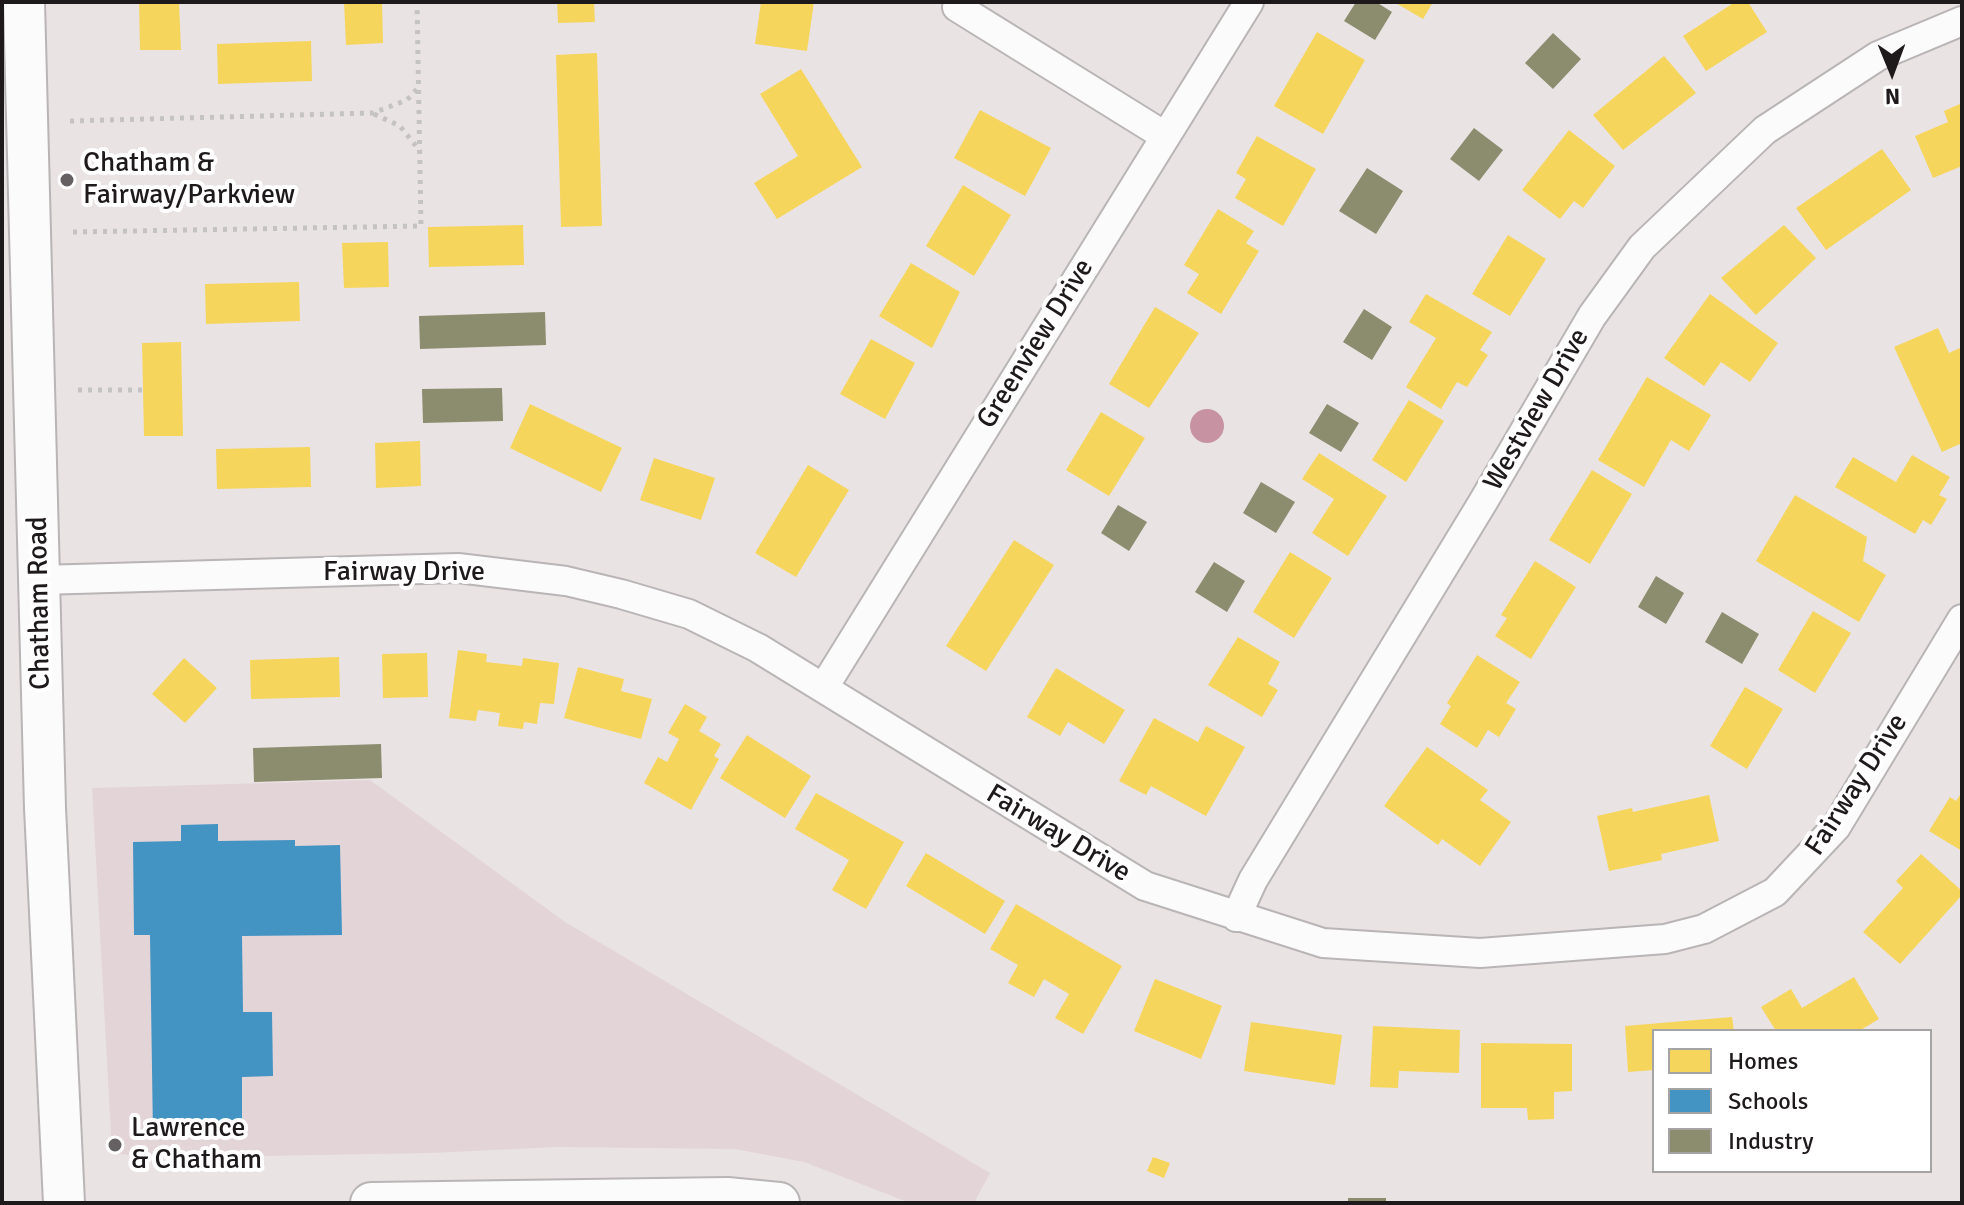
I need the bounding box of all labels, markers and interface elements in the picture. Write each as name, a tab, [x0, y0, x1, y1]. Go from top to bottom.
north arrow	[1852, 32, 1932, 112]
text: N	[1885, 83, 1900, 110]
place label: Chatham & Fairway/Parkview	[83, 147, 295, 213]
marker: Chatham & Fairway/Parkview	[58, 171, 76, 189]
street label: Greenview Drive	[971, 253, 1101, 435]
street label: Westview Drive	[1477, 323, 1597, 497]
street label: Chatham Road	[22, 516, 58, 690]
street label: Fairway Drive	[323, 556, 485, 590]
street label: Fairway Drive	[1799, 708, 1915, 862]
street label: Fairway Drive	[980, 778, 1136, 890]
legend	[1652, 1029, 1932, 1173]
text: Homes	[1728, 1046, 1798, 1076]
text: Schools	[1728, 1086, 1808, 1116]
place label: Lawrence & Chatham	[131, 1112, 262, 1178]
text: Industry	[1728, 1126, 1814, 1156]
marker: Lawrence & Chatham	[106, 1136, 124, 1154]

